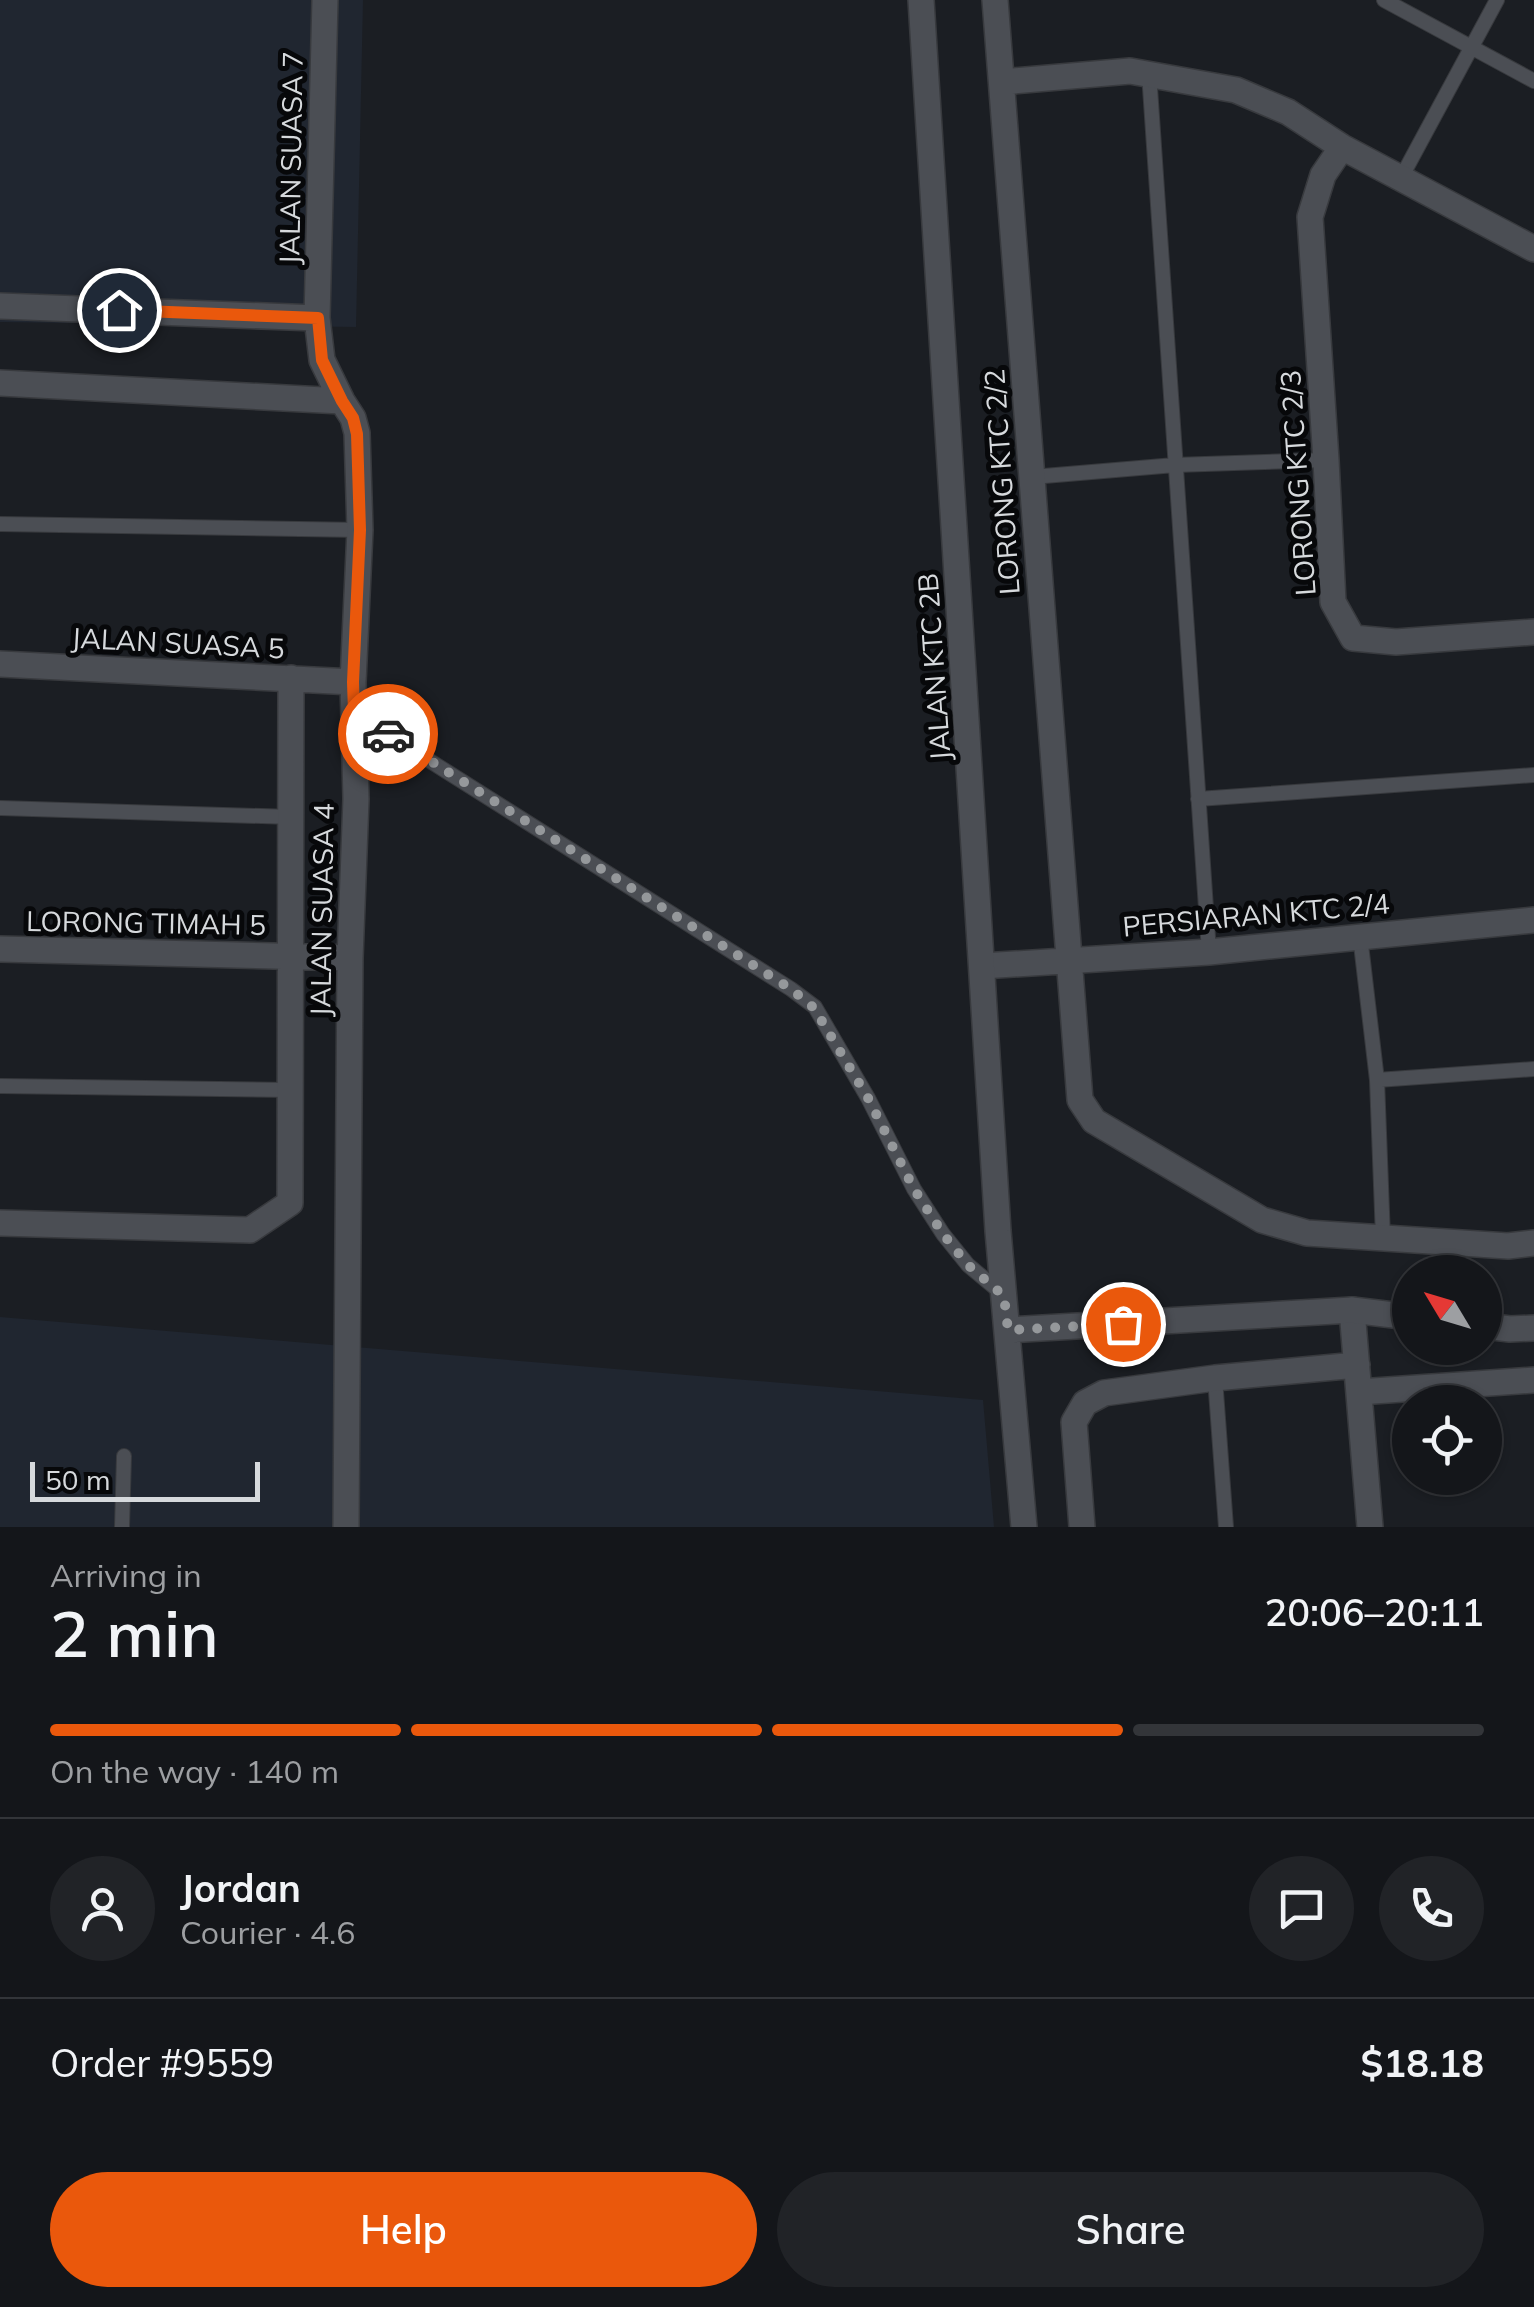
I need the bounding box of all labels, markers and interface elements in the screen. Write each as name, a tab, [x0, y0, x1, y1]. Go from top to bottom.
street label: JALAN SUASA 7	[271, 51, 310, 265]
pin	[77, 268, 162, 353]
icon: home	[92, 283, 147, 338]
street label: LORONG KTC 2/2	[976, 368, 1027, 596]
street label: LORONG KTC 2/3	[1272, 369, 1323, 597]
street label: JALAN KTC 2B	[909, 572, 958, 762]
street label: JALAN SUASA 5	[70, 619, 286, 666]
courier	[338, 684, 438, 784]
icon: car	[361, 707, 416, 762]
street label: JALAN SUASA 4	[302, 803, 341, 1017]
street label: PERSIARAN KTC 2/4	[1121, 885, 1391, 944]
street label: LORONG TIMAH 5	[26, 903, 266, 942]
north arrow	[1392, 1255, 1502, 1365]
map controls	[1392, 1255, 1502, 1495]
pin	[1081, 1282, 1166, 1367]
icon: bag	[1096, 1297, 1151, 1352]
button: locate	[1392, 1385, 1502, 1495]
scale bar	[30, 1457, 260, 1502]
text: 50 m	[45, 1462, 111, 1497]
text: Arriving in	[50, 1555, 202, 1595]
text: 20:06–20:11	[1264, 1588, 1484, 1636]
text: 2 min	[50, 1592, 219, 1673]
text: On the way · 140 m	[50, 1751, 339, 1791]
button: person	[50, 1856, 155, 1961]
button: chat	[1249, 1856, 1354, 1961]
button: phone	[1379, 1856, 1484, 1961]
text: Jordan	[180, 1864, 301, 1912]
text: Courier · 4.6	[180, 1912, 356, 1952]
text: Order #9559	[50, 2039, 274, 2087]
text: $18.18	[1361, 2039, 1484, 2087]
button: Help	[50, 2172, 757, 2287]
button: Share	[777, 2172, 1484, 2287]

